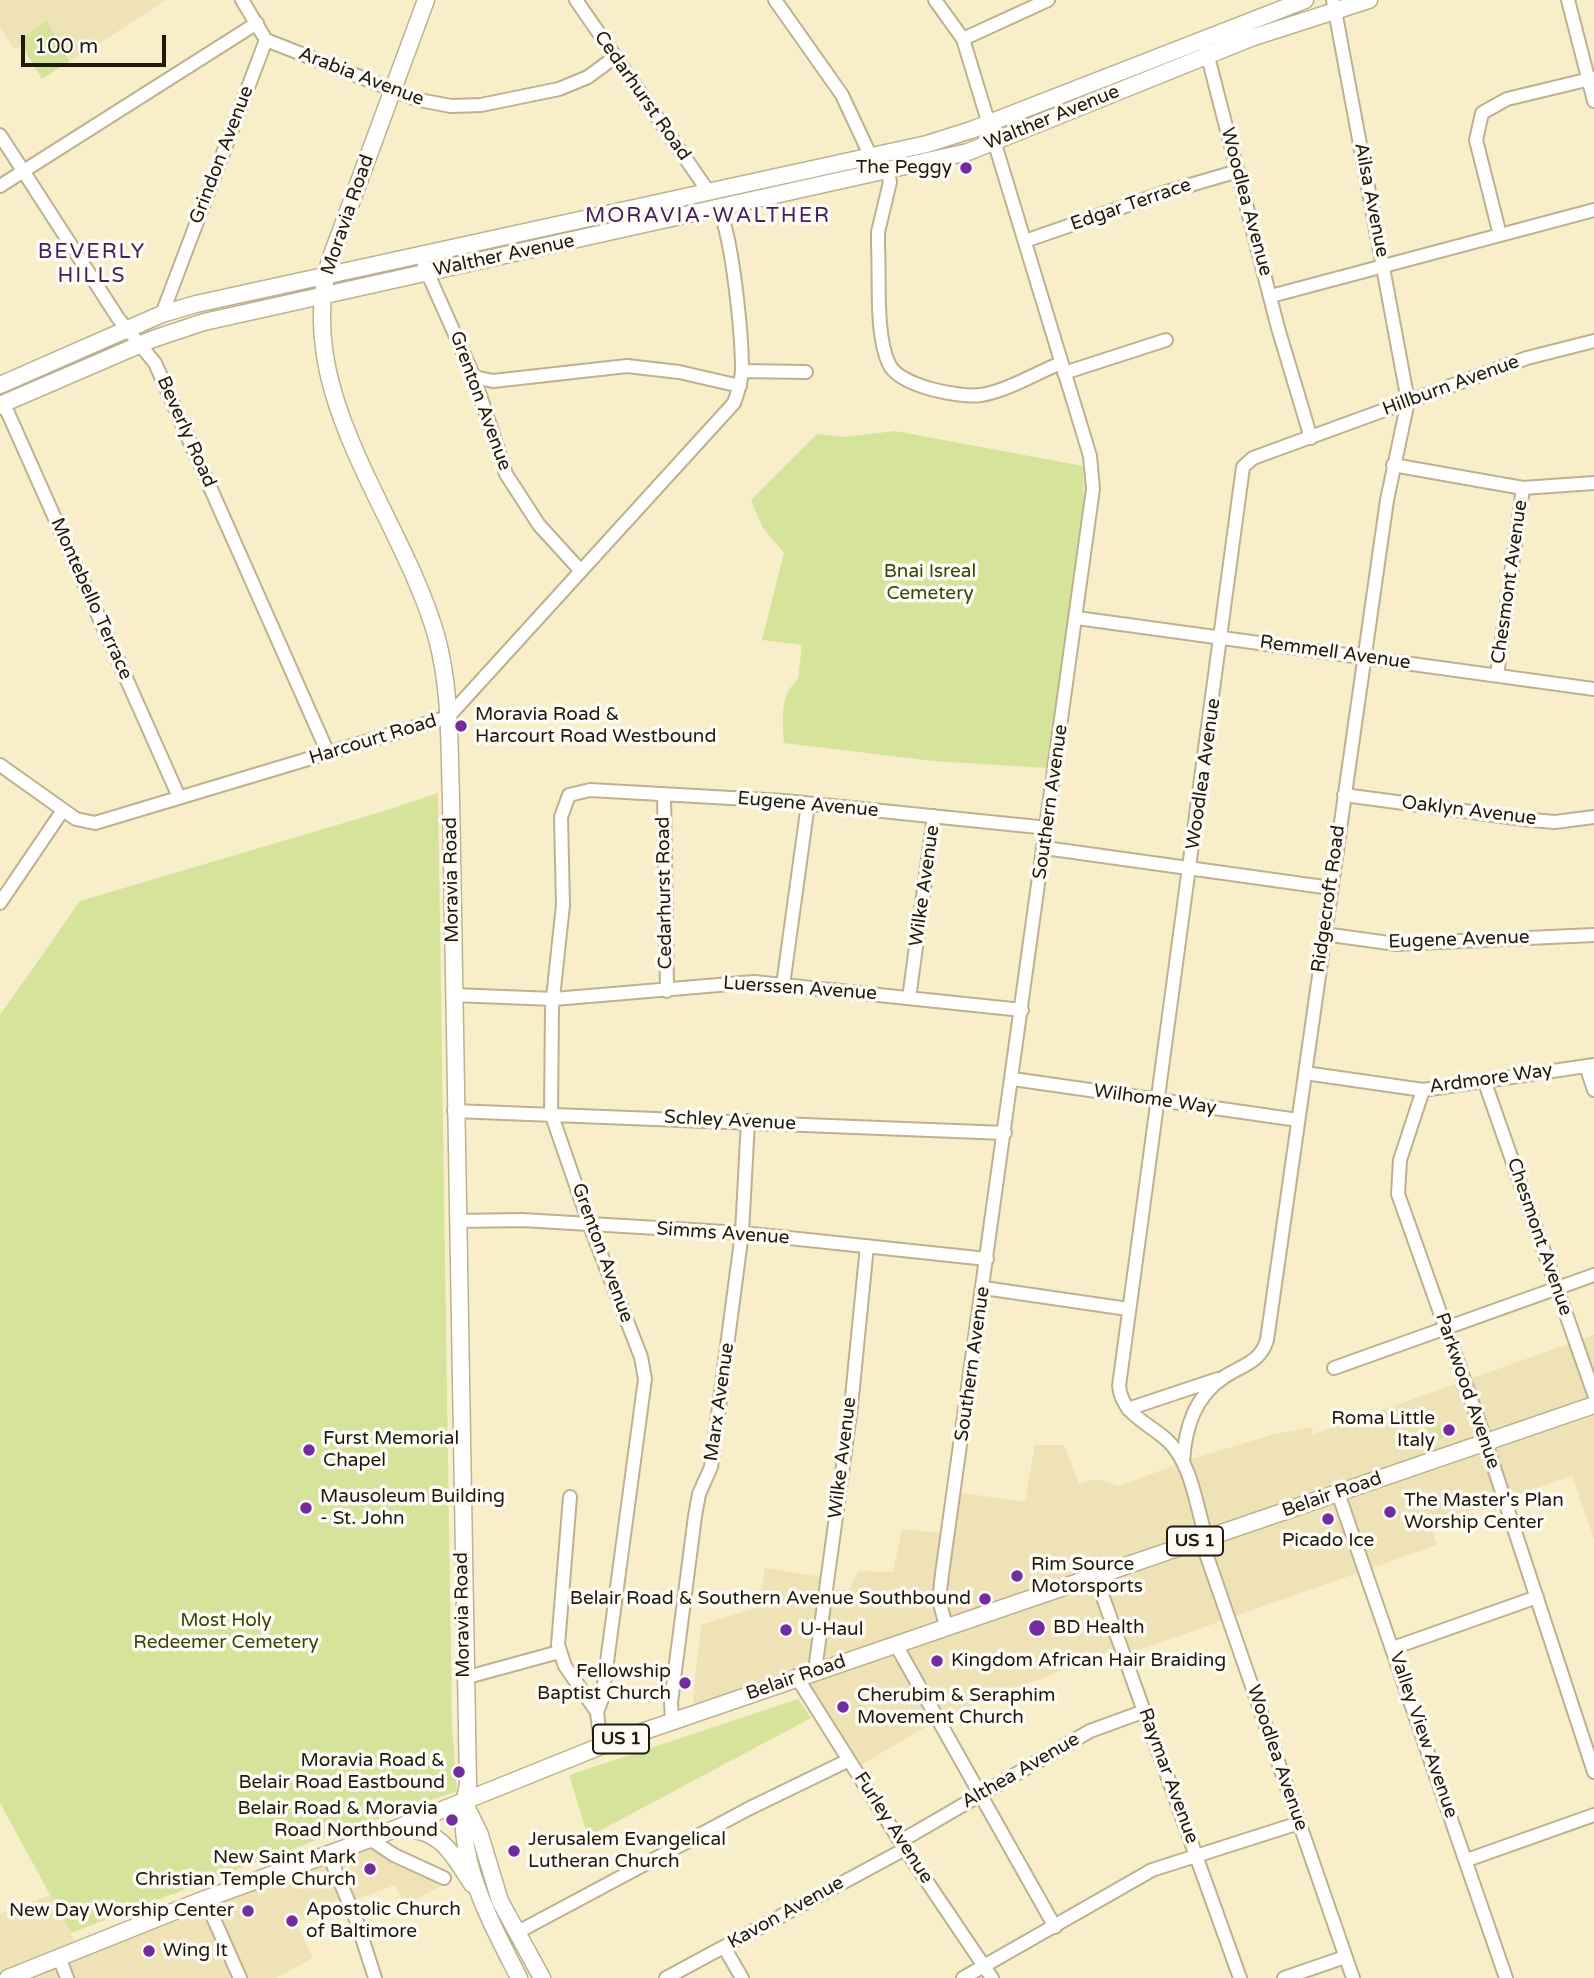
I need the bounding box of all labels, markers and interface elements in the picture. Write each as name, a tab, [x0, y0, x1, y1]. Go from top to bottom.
scale bar	[24, 21, 170, 65]
street label: Cedarhurst Road	[589, 27, 695, 165]
text: 100 m	[34, 34, 98, 59]
street label: Arabia Avenue	[295, 43, 427, 111]
street label: Walther Avenue	[981, 81, 1123, 155]
street label: Grindon Avenue	[185, 83, 259, 227]
street label: Woodlea Avenue	[1215, 125, 1277, 279]
street label: Ailsa Avenue	[1349, 141, 1393, 259]
street label: Moravia Road	[317, 152, 379, 278]
place label: The Peggy	[856, 157, 952, 179]
marker: The Peggy	[958, 160, 974, 176]
street label: Edgar Terrace	[1068, 174, 1194, 236]
district label: MORAVIA-WALTHER	[587, 203, 829, 229]
street label: Walther Avenue	[431, 230, 577, 282]
district label: BEVERLY HILLS	[39, 239, 145, 289]
street label: Grenton Avenue	[444, 328, 516, 474]
street label: Hillburn Avenue	[1380, 351, 1522, 421]
street label: Beverly Road	[151, 373, 221, 491]
street label: Chesmont Avenue	[1487, 499, 1533, 665]
street label: Montebello Terrace	[45, 515, 137, 683]
park label: Bnai Isreal Cemetery	[884, 561, 976, 605]
street label: Remmell Avenue	[1258, 631, 1412, 675]
street label: Woodlea Avenue	[1182, 697, 1226, 851]
place label: Moravia Road & Harcourt Road Westbound	[475, 704, 716, 748]
street label: Harcourt Road	[306, 710, 440, 770]
marker: Moravia Road & Harcourt Road Westbound	[453, 718, 469, 734]
street label: Southern Avenue	[1029, 723, 1073, 881]
street label: Eugene Avenue	[737, 787, 879, 823]
street label: Oaklyn Avenue	[1400, 791, 1538, 831]
street label: Cedarhurst Road	[652, 816, 678, 970]
street label: Moravia Road	[440, 817, 464, 943]
street label: Wilke Avenue	[905, 824, 945, 948]
street label: Ridgecroft Road	[1307, 824, 1351, 974]
street label: Eugene Avenue	[1388, 926, 1530, 954]
street label: Luerssen Avenue	[722, 972, 878, 1006]
street label: Ardmore Way	[1428, 1059, 1554, 1099]
street label: Wilhome Way	[1092, 1080, 1218, 1120]
street label: Schley Avenue	[664, 1106, 796, 1136]
street label: Chesmont Avenue	[1501, 1155, 1577, 1319]
street label: Grenton Avenue	[566, 1180, 638, 1326]
street label: Simms Avenue	[656, 1218, 790, 1250]
street label: Southern Avenue	[951, 1285, 995, 1443]
street label: Parkwood Avenue	[1430, 1310, 1504, 1472]
street label: Marx Avenue	[700, 1341, 740, 1463]
street label: Wilke Avenue	[824, 1396, 862, 1520]
place label: Roma Little Italy	[1331, 1408, 1435, 1452]
marker: Roma Little Italy	[1441, 1422, 1457, 1438]
place label: Furst Memorial Chapel	[323, 1428, 459, 1472]
marker: Furst Memorial Chapel	[301, 1442, 317, 1458]
street label: Belair Road	[1279, 1467, 1385, 1523]
place label: Mausoleum Building - St. John	[320, 1486, 505, 1530]
place label: The Master's Plan Worship Center	[1404, 1490, 1564, 1534]
marker: Mausoleum Building - St. John	[298, 1500, 314, 1516]
marker: The Master's Plan Worship Center	[1382, 1504, 1398, 1520]
marker: Picado Ice	[1320, 1511, 1336, 1527]
road number: US 1	[1167, 1526, 1223, 1556]
place label: Picado Ice	[1282, 1530, 1374, 1552]
street label: Moravia Road	[451, 1552, 475, 1678]
place label: Rim Source Motorsports	[1031, 1554, 1143, 1598]
marker: Rim Source Motorsports	[1009, 1568, 1025, 1584]
place label: Belair Road & Southern Avenue Southbound	[570, 1588, 971, 1610]
marker: Belair Road & Southern Avenue Southbound	[977, 1591, 993, 1607]
park label: Most Holy Redeemer Cemetery	[133, 1610, 319, 1654]
place label: BD Health	[1053, 1617, 1144, 1639]
marker: BD Health	[1027, 1618, 1047, 1638]
place label: U-Haul	[800, 1619, 863, 1641]
marker: U-Haul	[778, 1622, 794, 1638]
street label: Valley View Avenue	[1384, 1649, 1462, 1821]
street label: Belair Road	[743, 1650, 849, 1706]
place label: Kingdom African Hair Braiding	[951, 1650, 1226, 1672]
marker: Kingdom African Hair Braiding	[929, 1653, 945, 1669]
place label: Fellowship Baptist Church	[537, 1661, 671, 1705]
marker: Fellowship Baptist Church	[677, 1675, 693, 1691]
street label: Woodlea Avenue	[1241, 1682, 1313, 1834]
place label: Cherubim & Seraphim Movement Church	[857, 1685, 1055, 1729]
marker: Cherubim & Seraphim Movement Church	[835, 1699, 851, 1715]
street label: Raymar Avenue	[1133, 1705, 1203, 1847]
road number: US 1	[593, 1724, 649, 1754]
street label: Althea Avenue	[958, 1728, 1084, 1814]
place label: Moravia Road & Belair Road Eastbound	[238, 1750, 445, 1794]
marker: Moravia Road & Belair Road Eastbound	[451, 1764, 467, 1780]
street label: Furley Avenue	[849, 1768, 937, 1888]
place label: Belair Road & Moravia Road Northbound	[237, 1798, 438, 1842]
marker: Belair Road & Moravia Road Northbound	[444, 1812, 460, 1828]
place label: Jerusalem Evangelical Lutheran Church	[528, 1829, 726, 1873]
marker: Jerusalem Evangelical Lutheran Church	[506, 1843, 522, 1859]
place label: New Saint Mark Christian Temple Church	[135, 1847, 356, 1891]
marker: New Saint Mark Christian Temple Church	[362, 1861, 378, 1877]
street label: Kavon Avenue	[724, 1872, 848, 1954]
place label: Apostolic Church of Baltimore	[306, 1899, 461, 1943]
place label: New Day Worship Center	[9, 1900, 234, 1922]
marker: New Day Worship Center	[240, 1903, 256, 1919]
marker: Apostolic Church of Baltimore	[284, 1913, 300, 1929]
place label: Wing It	[163, 1940, 228, 1962]
marker: Wing It	[141, 1943, 157, 1959]

